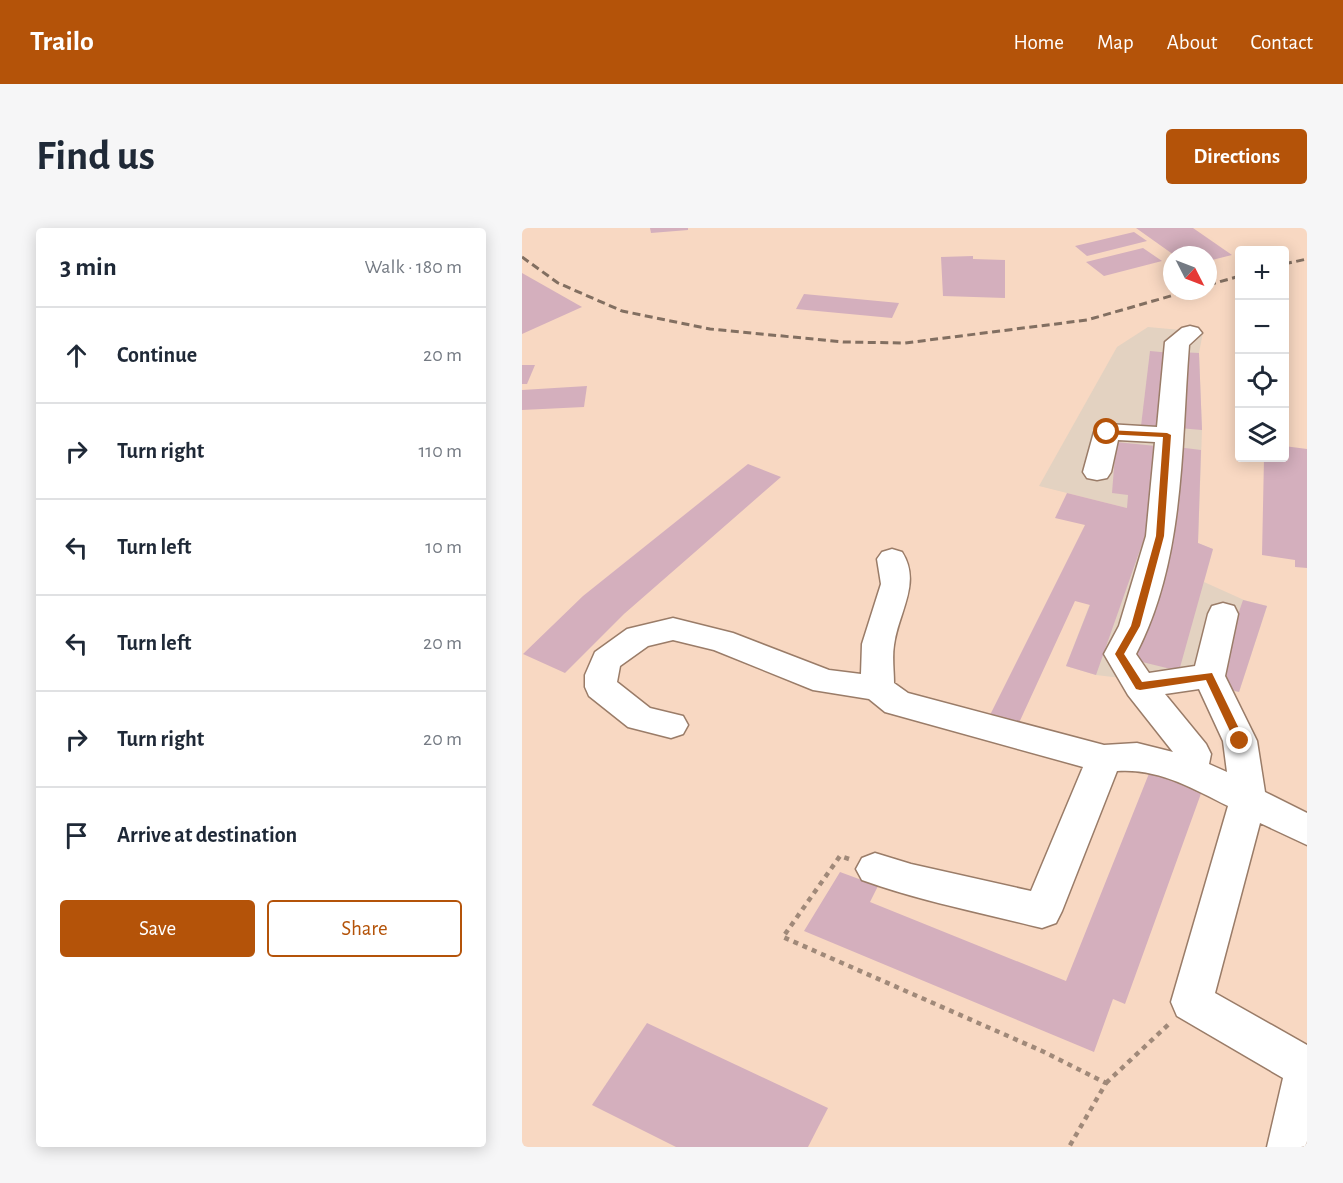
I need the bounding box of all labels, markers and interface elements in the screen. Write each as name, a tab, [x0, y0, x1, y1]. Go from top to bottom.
text: Trailo	[30, 28, 94, 56]
text: Home	[1013, 32, 1064, 53]
text: Map	[1097, 32, 1134, 53]
text: About	[1167, 32, 1217, 53]
text: Contact	[1250, 32, 1313, 53]
button: Directions	[1166, 129, 1307, 184]
text: Find us	[36, 135, 155, 177]
north arrow	[1163, 246, 1217, 300]
map controls	[1235, 246, 1289, 462]
button: +	[1235, 246, 1289, 300]
text: 3 min	[60, 254, 117, 280]
text: Walk · 180 m	[365, 257, 462, 277]
button: −	[1235, 300, 1289, 354]
icon: ahead	[60, 339, 93, 372]
text: Continue	[117, 344, 197, 366]
text: 20 m	[423, 345, 462, 365]
button: locate	[1235, 354, 1289, 408]
button: layers	[1235, 408, 1289, 462]
route start	[1093, 418, 1119, 444]
icon: right	[60, 435, 93, 468]
text: Turn right	[117, 440, 204, 462]
text: 110 m	[418, 441, 462, 461]
icon: left	[60, 531, 93, 564]
text: Turn left	[117, 536, 191, 558]
text: 10 m	[425, 537, 462, 557]
icon: left	[60, 627, 93, 660]
text: Turn left	[117, 632, 191, 654]
text: 20 m	[423, 633, 462, 653]
icon: right	[60, 723, 93, 756]
route end	[1226, 727, 1252, 753]
text: Turn right	[117, 728, 204, 750]
text: 20 m	[423, 729, 462, 749]
icon: arrive	[60, 819, 93, 852]
text: Arrive at destination	[117, 824, 297, 846]
button: Save	[60, 900, 255, 957]
button: Share	[267, 900, 462, 957]

